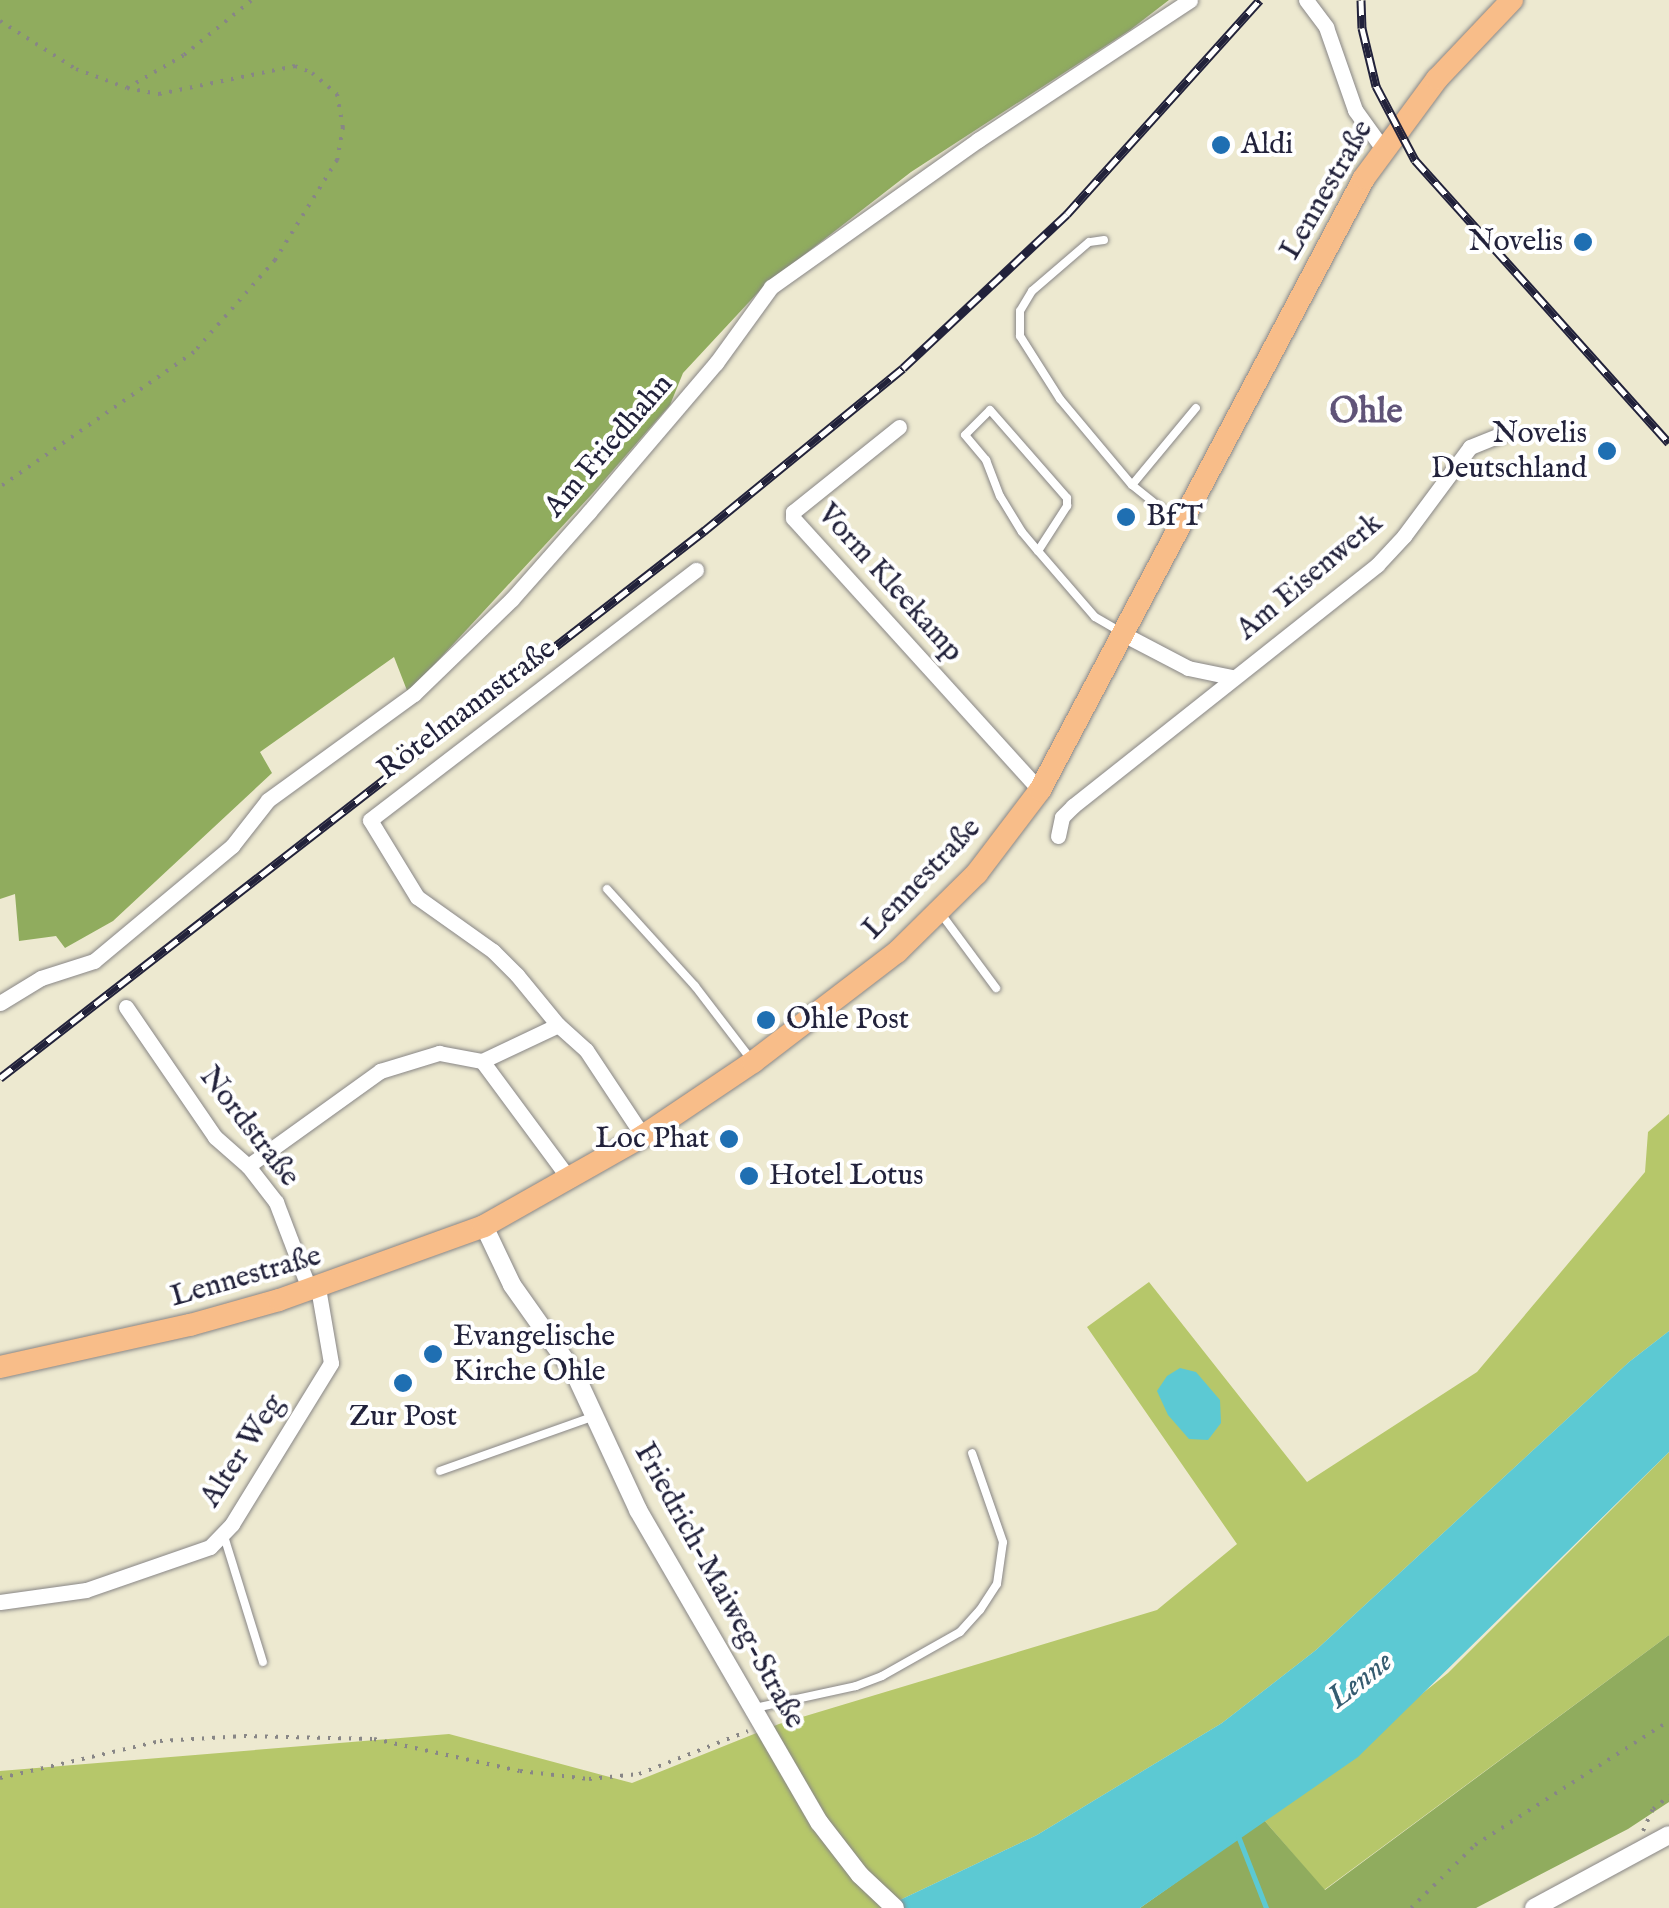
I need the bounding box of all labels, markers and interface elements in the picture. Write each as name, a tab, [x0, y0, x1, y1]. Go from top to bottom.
street label: Lennestraße	[1273, 114, 1381, 266]
place label: Aldi	[1241, 127, 1293, 163]
marker: Aldi	[1210, 134, 1232, 156]
place label: Novelis	[1468, 224, 1563, 260]
marker: Novelis	[1572, 231, 1594, 253]
street label: Am Friedhahn	[537, 367, 681, 525]
district label: Ohle	[1329, 392, 1403, 434]
place label: Novelis Deutschland	[1431, 416, 1587, 486]
marker: Novelis Deutschland	[1596, 440, 1618, 462]
street label: Vorm Kleekamp	[810, 496, 970, 670]
place label: BfT	[1146, 499, 1203, 535]
marker: BfT	[1115, 506, 1137, 528]
street label: Am Eisenwerk	[1230, 506, 1390, 648]
street label: Rötelmannstraße	[371, 631, 563, 789]
street label: Lennestraße	[855, 811, 989, 947]
place label: Ohle Post	[786, 1002, 909, 1038]
marker: Ohle Post	[755, 1009, 777, 1031]
street label: Nordstraße	[191, 1060, 307, 1194]
place label: Loc Phat	[595, 1121, 709, 1157]
marker: Loc Phat	[718, 1128, 740, 1150]
place label: Hotel Lotus	[769, 1158, 923, 1194]
marker: Hotel Lotus	[738, 1165, 760, 1187]
street label: Lennestraße	[166, 1238, 326, 1316]
place label: Evangelische Kirche Ohle	[453, 1319, 615, 1390]
marker: Evangelische Kirche Ohle	[422, 1343, 444, 1365]
marker: Zur Post	[392, 1372, 414, 1394]
street label: Alter Weg	[193, 1388, 293, 1514]
place label: Zur Post	[349, 1399, 457, 1435]
street label: Friedrich-Maiweg-Straße	[626, 1437, 812, 1735]
water label: Lenne	[1321, 1644, 1401, 1718]

